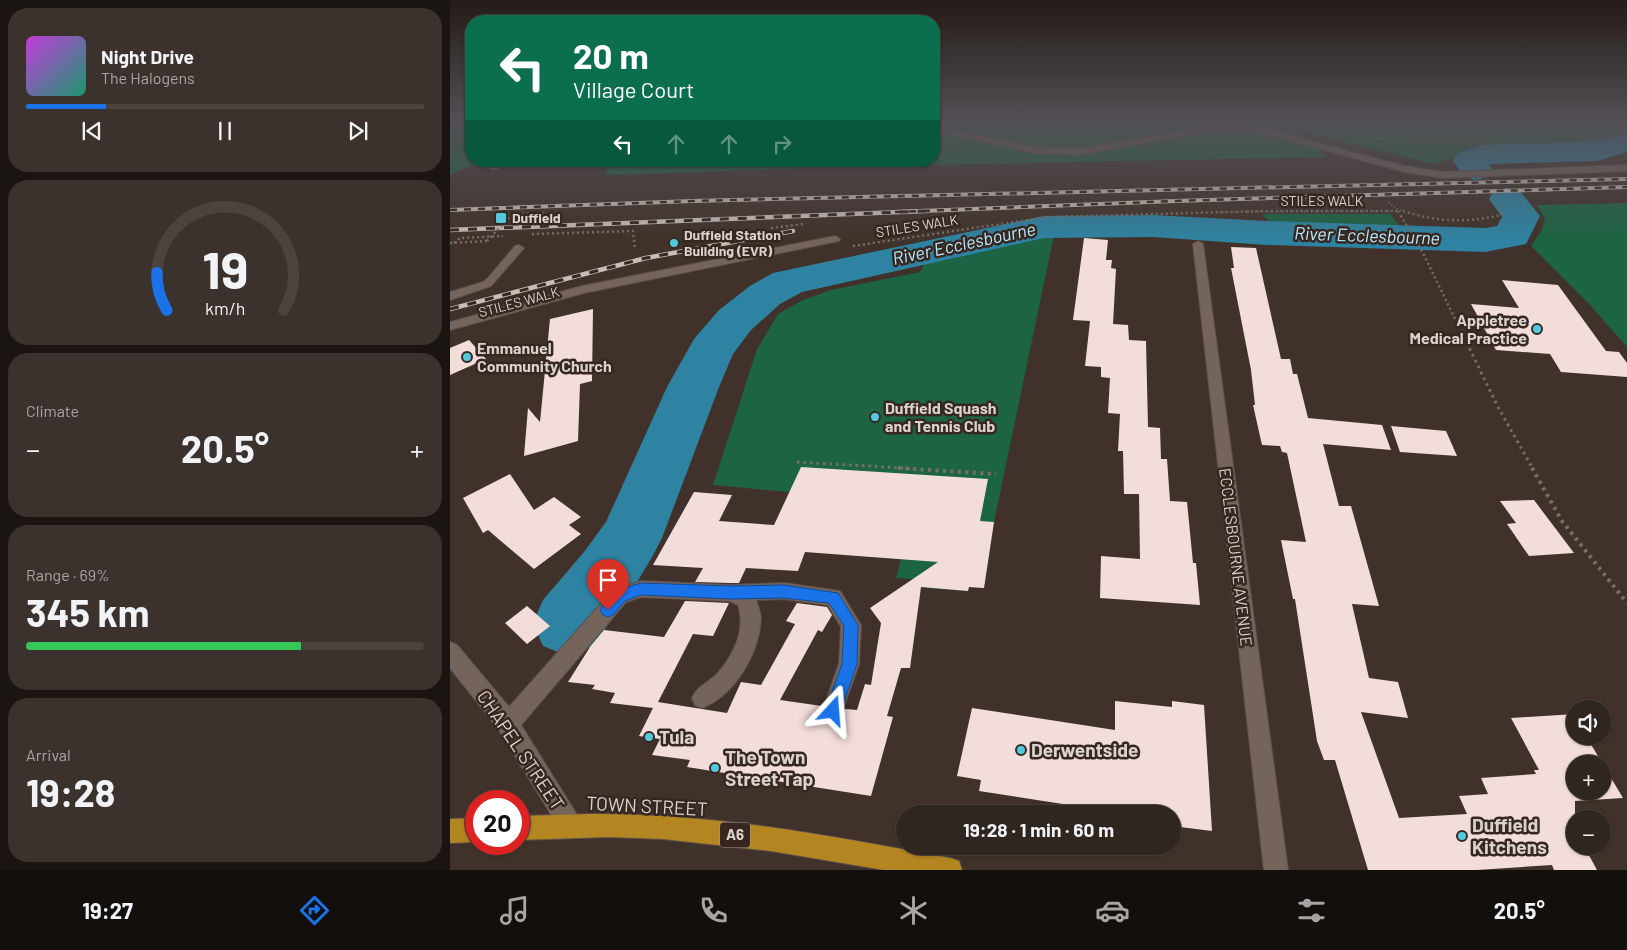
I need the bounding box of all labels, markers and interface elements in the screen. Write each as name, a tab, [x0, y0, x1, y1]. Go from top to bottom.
text: 20 m	[573, 34, 649, 76]
icon: left	[490, 35, 555, 100]
text: Night Drive	[101, 45, 194, 68]
text: The Halogens	[101, 68, 195, 87]
text: Village Court	[573, 76, 694, 102]
icon: previous	[78, 117, 106, 145]
icon: pause	[211, 117, 239, 145]
icon: next	[344, 117, 372, 145]
icon: left	[609, 130, 637, 158]
icon: ahead	[662, 130, 690, 158]
icon: ahead	[715, 130, 743, 158]
icon: right	[768, 130, 796, 158]
street label: STILES WALK	[1281, 192, 1364, 209]
place label: Duffield	[512, 209, 561, 226]
marker: Duffield	[494, 211, 508, 225]
street label: STILES WALK	[875, 211, 960, 240]
water label: River Ecclesbourne	[890, 217, 1037, 269]
water label: River Ecclesbourne	[1294, 221, 1440, 249]
place label: Duffield Station Building (EVR)	[684, 226, 781, 259]
text: 19	[202, 237, 248, 299]
marker: Duffield Station Building (EVR)	[668, 237, 680, 249]
street label: STILES WALK	[477, 282, 562, 320]
text: km/h	[205, 297, 245, 319]
place label: Appletree Medical Practice	[1410, 310, 1527, 347]
marker: Appletree Medical Practice	[1531, 323, 1543, 335]
place label: Emmanuel Community Church	[477, 338, 612, 375]
marker: Emmanuel Community Church	[461, 351, 473, 363]
place label: Duffield Squash and Tennis Club	[885, 398, 997, 435]
text: Climate	[26, 401, 79, 420]
marker: Duffield Squash and Tennis Club	[869, 411, 881, 423]
text: 20.5°	[181, 425, 269, 471]
text: −	[26, 432, 40, 466]
text: +	[410, 432, 424, 466]
street label: ECCLESBOURNE AVENUE	[1216, 467, 1257, 647]
pin	[587, 559, 629, 610]
text: Range · 69%	[26, 565, 110, 584]
icon: arrive	[594, 566, 622, 594]
text: 345 km	[26, 589, 150, 635]
position arrow	[806, 684, 858, 736]
street label: CHAPEL STREET	[473, 685, 570, 814]
map controls	[1566, 700, 1611, 855]
button: sound	[1566, 700, 1611, 745]
place label: Tula	[659, 725, 694, 748]
marker: Tula	[643, 731, 655, 743]
place label: Derwentside	[1031, 738, 1138, 761]
marker: Derwentside	[1015, 744, 1027, 756]
text: Arrival	[26, 745, 71, 764]
place label: The Town Street Tap	[725, 745, 814, 790]
button: +	[1566, 755, 1611, 800]
marker: The Town Street Tap	[709, 762, 721, 774]
text: 19:28	[26, 769, 115, 815]
speed limit sign: 20	[465, 790, 530, 855]
street label: TOWN STREET	[586, 791, 708, 820]
button: −	[1566, 810, 1611, 855]
place label: Duffield Kitchens	[1472, 813, 1547, 858]
text: 19:28 · 1 min · 60 m	[963, 818, 1114, 841]
road number: A6	[720, 822, 750, 848]
marker: Duffield Kitchens	[1456, 830, 1468, 842]
icon: directions	[297, 893, 332, 928]
icon: music	[497, 893, 532, 928]
icon: phone	[696, 893, 731, 928]
icon: climate	[896, 893, 931, 928]
icon: car	[1095, 893, 1130, 928]
icon: filters	[1294, 893, 1329, 928]
text: 19:27	[82, 897, 133, 923]
text: 20.5°	[1494, 897, 1545, 923]

